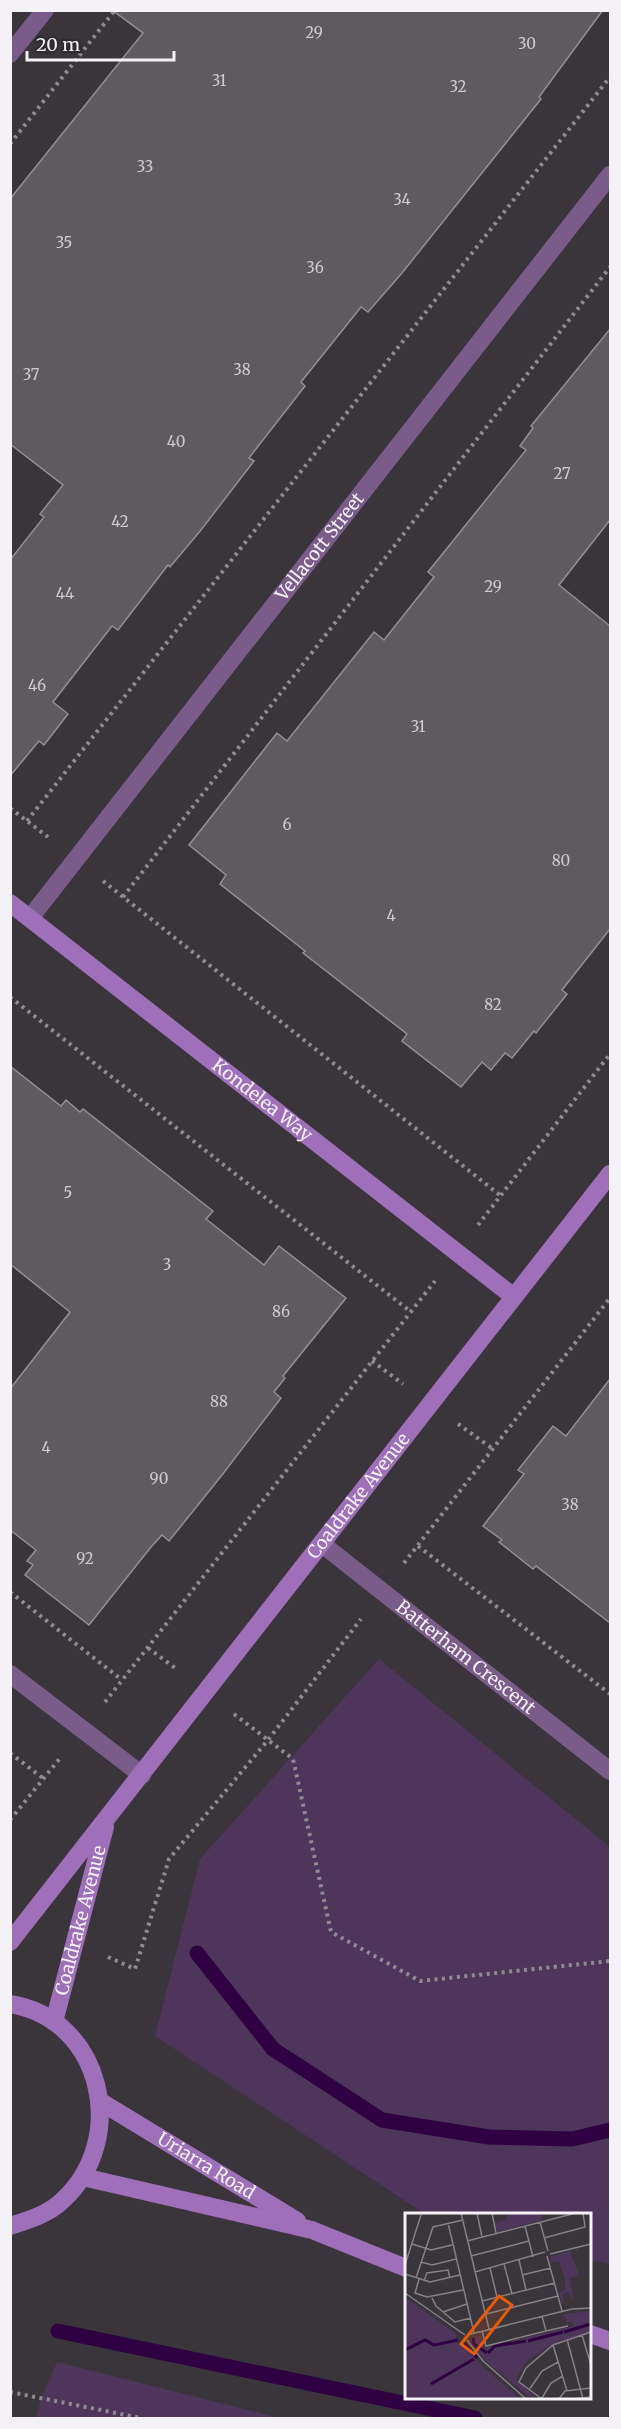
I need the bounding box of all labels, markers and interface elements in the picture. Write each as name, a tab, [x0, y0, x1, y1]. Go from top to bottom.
house number: 29	[305, 23, 323, 42]
scale bar	[27, 24, 174, 62]
text: 20 m	[36, 33, 80, 56]
house number: 30	[518, 34, 536, 53]
house number: 31	[212, 71, 227, 90]
house number: 32	[449, 77, 467, 96]
house number: 33	[137, 157, 153, 176]
house number: 34	[393, 190, 411, 209]
house number: 35	[56, 233, 72, 252]
house number: 36	[306, 258, 324, 277]
house number: 38	[233, 360, 251, 379]
house number: 37	[23, 365, 40, 384]
house number: 40	[167, 432, 185, 451]
house number: 27	[554, 464, 571, 483]
street label: Vellacott Street	[270, 488, 369, 606]
house number: 42	[111, 512, 129, 531]
house number: 29	[484, 577, 502, 596]
house number: 44	[56, 584, 74, 603]
house number: 46	[28, 676, 46, 695]
house number: 31	[411, 717, 426, 736]
house number: 6	[282, 815, 292, 834]
house number: 80	[552, 851, 570, 870]
house number: 4	[386, 906, 396, 925]
house number: 82	[484, 995, 502, 1014]
street label: Kondelea Way	[208, 1053, 318, 1146]
house number: 5	[64, 1183, 72, 1202]
house number: 3	[163, 1255, 171, 1274]
house number: 86	[272, 1302, 290, 1321]
house number: 88	[210, 1392, 228, 1411]
street label: Coaldrake Avenue	[302, 1428, 414, 1563]
house number: 4	[41, 1438, 51, 1457]
house number: 90	[150, 1469, 168, 1488]
house number: 38	[561, 1495, 579, 1514]
house number: 92	[76, 1549, 94, 1568]
street label: Batterham Crescent	[392, 1595, 540, 1719]
street label: Coaldrake Avenue	[49, 1843, 111, 1998]
street label: Uriarra Road	[153, 2127, 260, 2204]
inset map	[405, 2213, 591, 2399]

